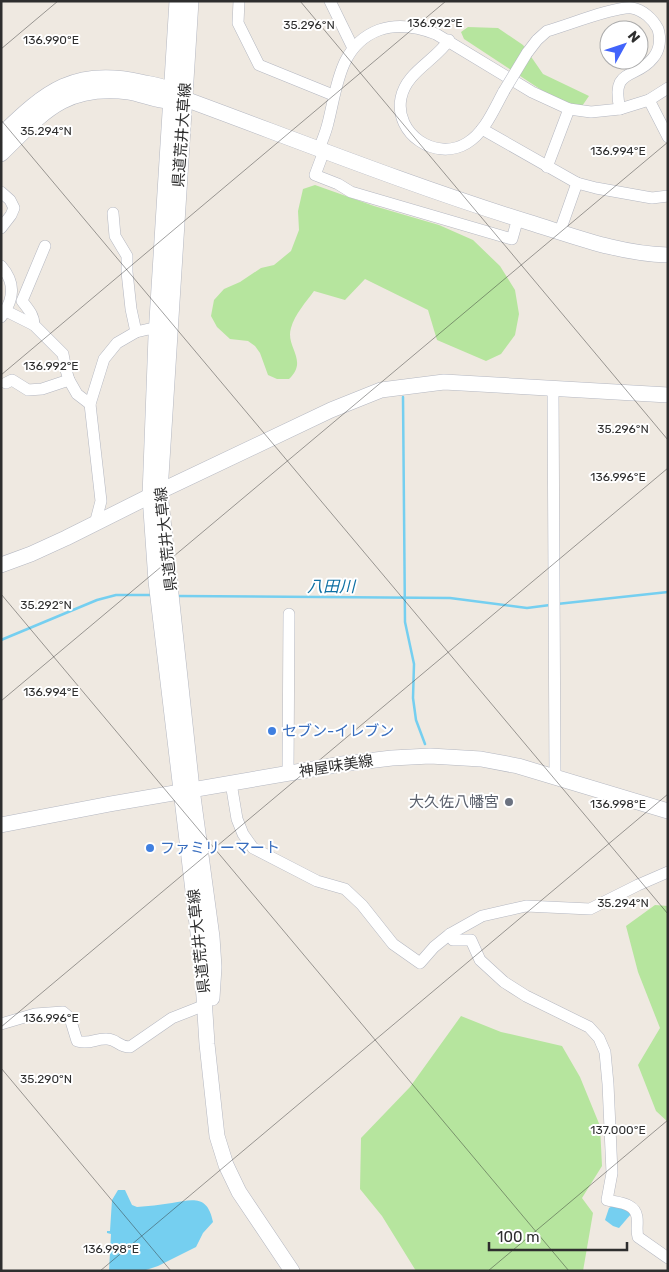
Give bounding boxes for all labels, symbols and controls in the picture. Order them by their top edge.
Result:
text: 136.992°E [407,16,463,30]
text: 35.296°N [283,18,335,32]
north arrow [599,20,649,70]
text: N [624,28,643,46]
text: 136.990°E [23,33,79,47]
street label: 県道荒井大草線 [169,82,195,188]
text: 35.294°N [20,124,72,138]
text: 136.994°E [590,144,646,158]
text: 136.992°E [23,359,79,373]
text: 35.296°N [597,422,649,436]
text: 136.996°E [590,470,646,484]
street label: 県道荒井大草線 [152,486,180,592]
water label: 八田川 [307,577,357,596]
text: 35.292°N [20,598,72,612]
text: 136.994°E [23,685,79,699]
place label: セブン-イレブン [282,722,394,740]
marker: セブン-イレブン [266,725,278,737]
street label: 神屋味美線 [298,751,374,781]
place label: 大久佐八幡宮 [409,793,499,811]
marker: 大久佐八幡宮 [503,796,515,808]
text: 136.998°E [590,797,646,811]
place label: ファミリーマート [160,839,280,857]
marker: ファミリーマート [144,842,156,854]
street label: 県道荒井大草線 [185,888,213,994]
text: 35.294°N [597,896,649,910]
text: 136.996°E [23,1011,79,1025]
text: 35.290°N [20,1072,72,1086]
text: 137.000°E [590,1123,646,1137]
scale bar [489,1220,626,1252]
text: 100 m [497,1228,539,1246]
text: 136.998°E [83,1242,139,1256]

